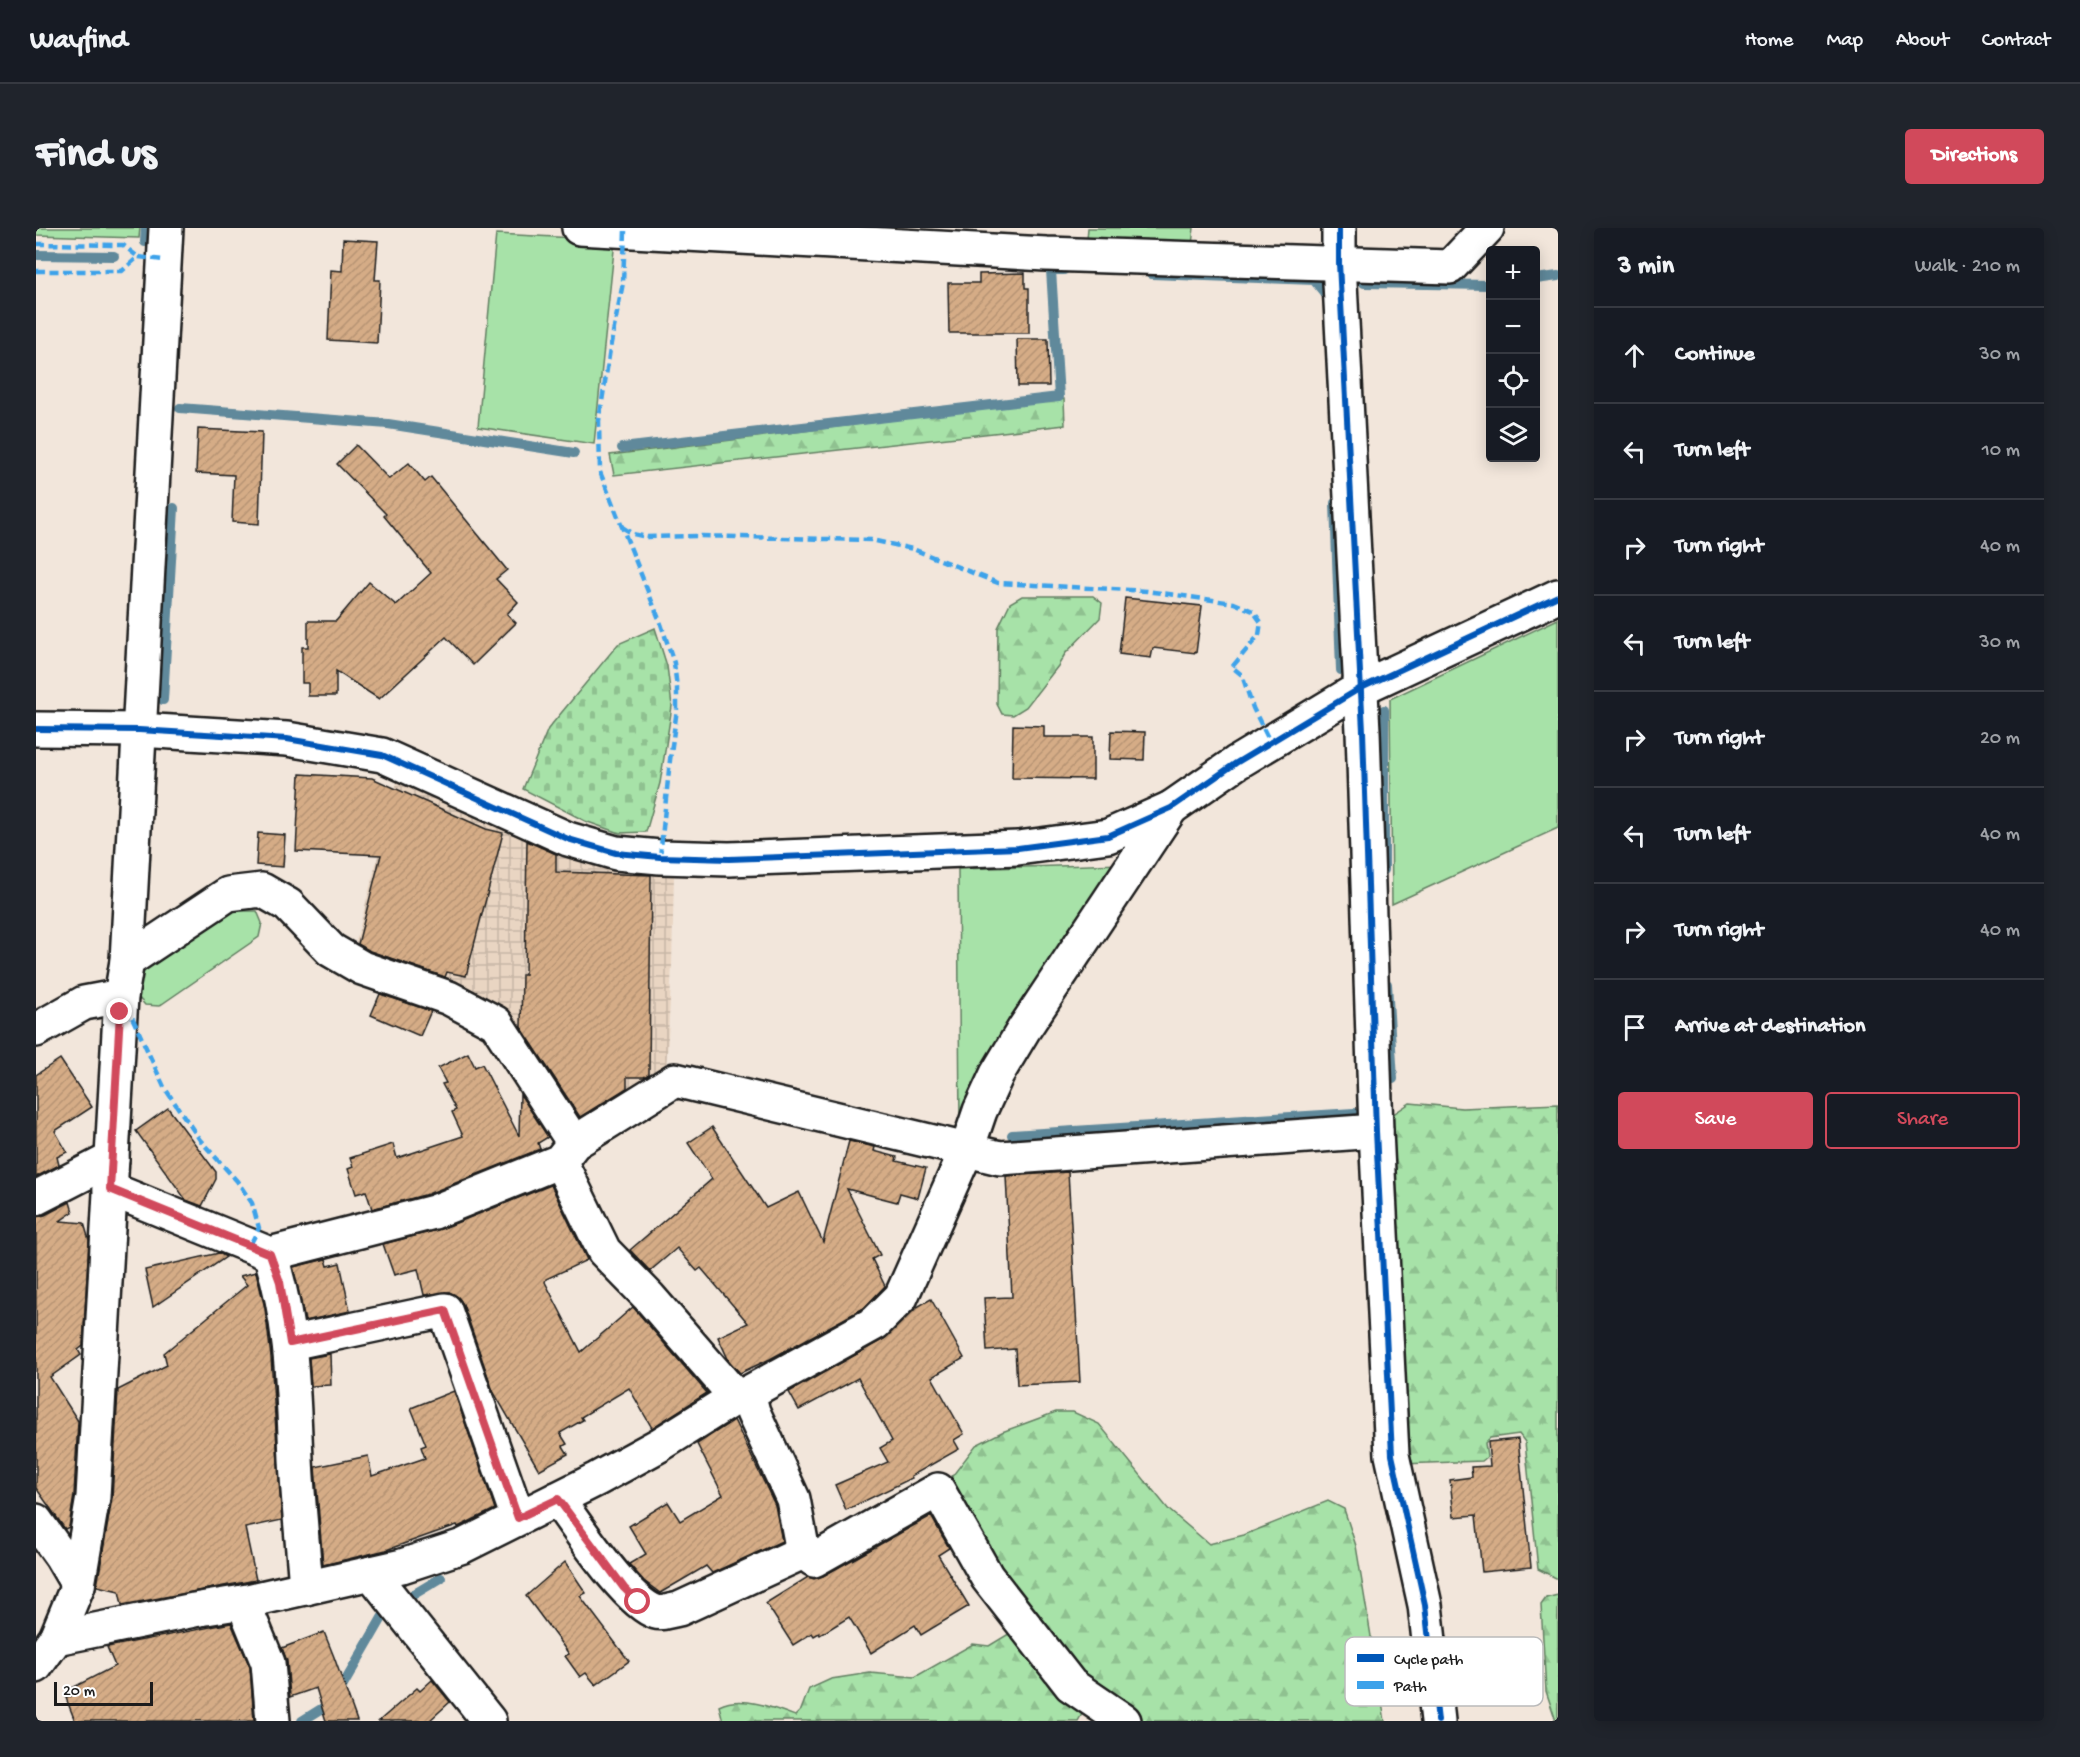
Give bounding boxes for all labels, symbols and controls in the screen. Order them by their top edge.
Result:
text: Wayfind [30,25,127,58]
text: Home [1745,29,1793,54]
text: Map [1826,29,1863,54]
text: About [1896,29,1949,54]
text: Contact [1982,29,2050,54]
button: Directions [1905,129,2044,184]
text: Find us [36,132,156,181]
map controls [1486,246,1540,462]
button: + [1486,246,1540,300]
text: 3 min [1618,252,1674,283]
text: Walk · 210 m [1915,256,2020,279]
button: − [1486,300,1540,354]
icon: ahead [1618,339,1651,372]
text: Continue [1675,342,1755,368]
text: 30 m [1979,344,2020,367]
button: locate [1486,354,1540,408]
button: layers [1486,408,1540,462]
icon: left [1618,435,1651,468]
text: Turn left [1675,438,1749,464]
text: 10 m [1982,440,2020,463]
icon: right [1618,531,1651,564]
text: Turn right [1675,534,1763,560]
text: 40 m [1980,536,2020,559]
icon: left [1618,627,1651,660]
text: Turn left [1675,630,1749,656]
text: 30 m [1979,632,2020,655]
icon: right [1618,723,1651,756]
text: Turn right [1675,726,1763,752]
text: 20 m [1980,728,2020,751]
icon: left [1618,819,1651,852]
text: Turn left [1675,822,1749,848]
text: 40 m [1980,824,2020,847]
icon: right [1618,915,1651,948]
text: Turn right [1675,918,1763,944]
text: 40 m [1980,920,2020,943]
route end [106,998,132,1024]
icon: arrive [1618,1011,1651,1044]
text: Arrive at destination [1675,1014,1865,1040]
button: Save [1618,1092,1813,1149]
button: Share [1825,1092,2020,1149]
route start [624,1588,650,1614]
legend [1345,1637,1543,1706]
text: Cycle path [1394,1652,1464,1671]
scale bar [54,1679,153,1706]
text: Path [1393,1679,1427,1698]
text: 20 m [63,1683,95,1702]

